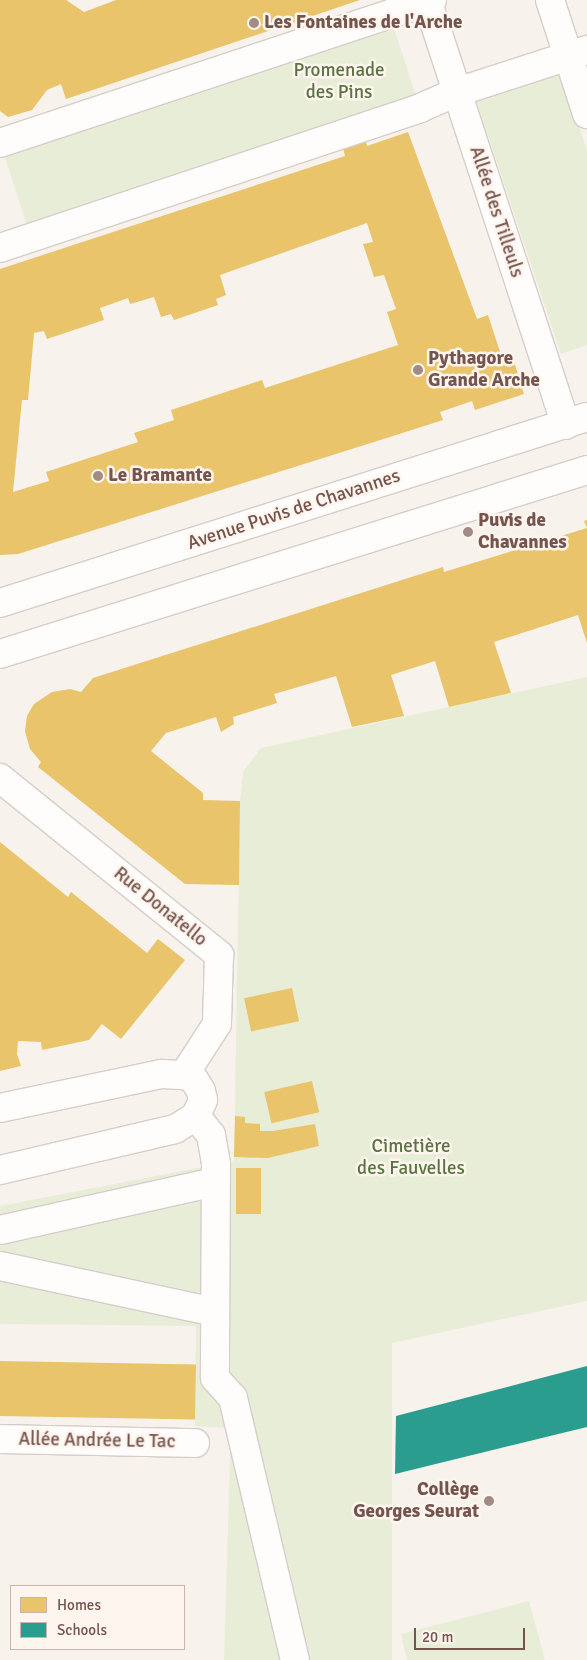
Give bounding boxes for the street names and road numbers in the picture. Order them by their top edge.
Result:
street label: Allée des Tilleuls [464,144,528,280]
street label: Avenue Puvis de Chavannes [185,465,403,555]
street label: Rue Donatello [109,862,211,952]
street label: Allée Andrée Le Tac [18,1428,176,1454]

